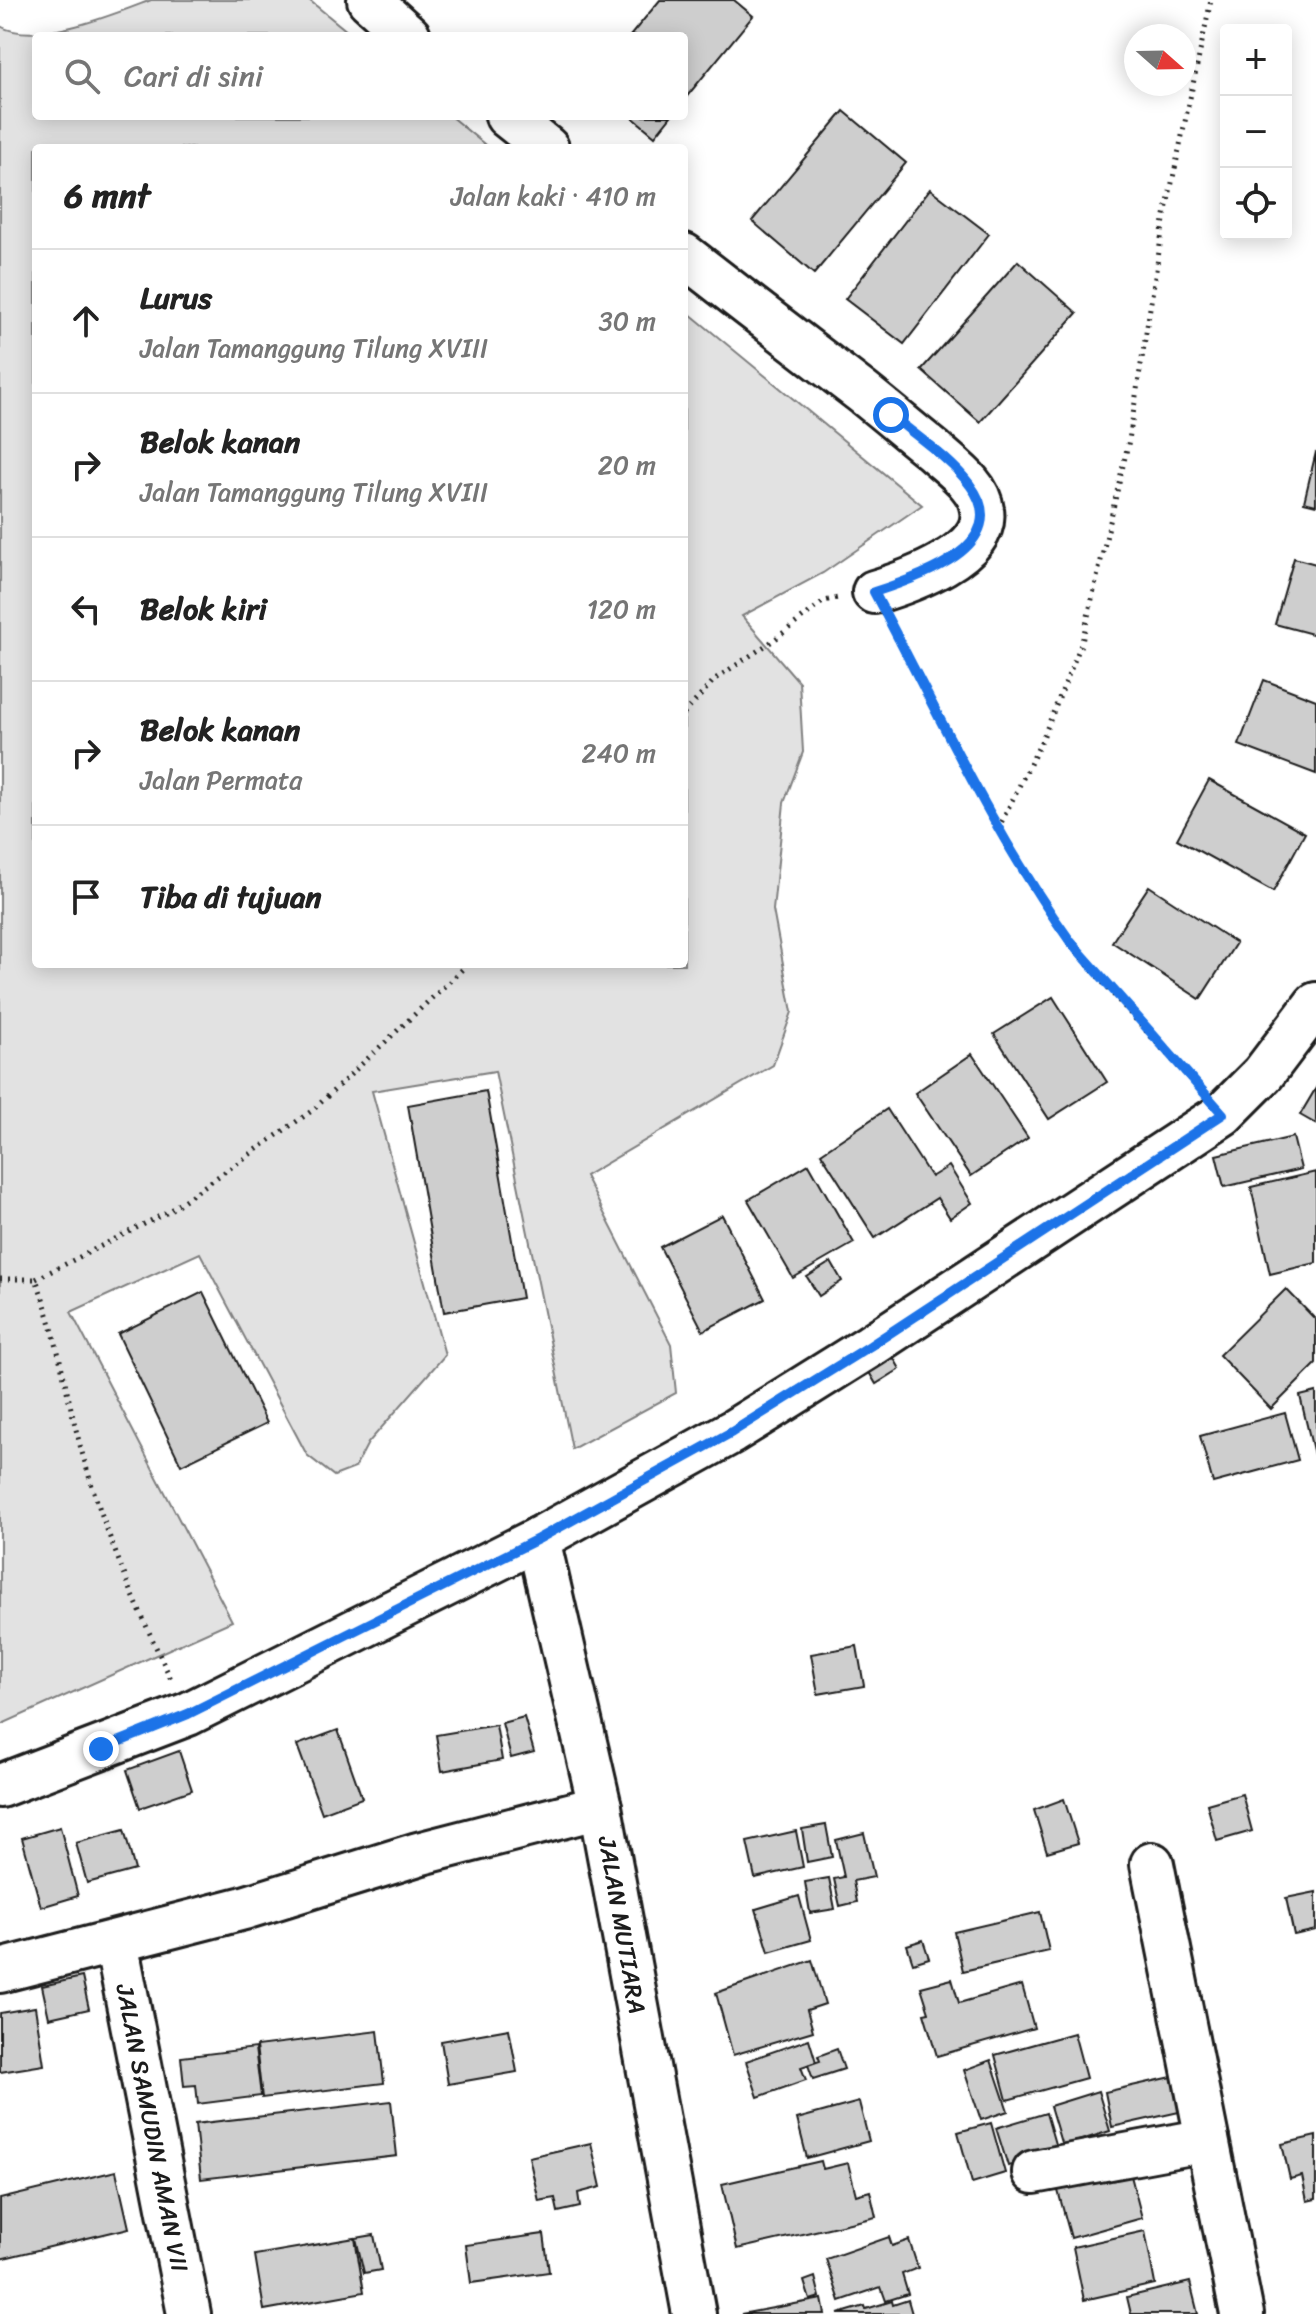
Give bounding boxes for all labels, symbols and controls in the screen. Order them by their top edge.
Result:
north arrow [1124,24,1196,96]
map controls [1220,24,1292,240]
button: + [1220,24,1292,96]
search box [32,32,688,120]
text: Cari di sini [124,49,263,103]
icon: search [60,54,104,98]
button: − [1220,96,1292,168]
text: 6 mnt [64,166,150,226]
button: locate [1220,168,1292,240]
text: Jalan kaki · 410 m [451,173,656,219]
text: Lurus [140,271,212,325]
text: 30 m [599,298,656,344]
icon: ahead [64,299,108,343]
text: Jalan Tamanggung Tilung XVIII [140,325,488,371]
route start [873,397,909,433]
text: Belok kanan [140,415,300,469]
text: 20 m [598,442,656,488]
icon: right [64,443,108,487]
text: Jalan Tamanggung Tilung XVIII [140,469,488,515]
text: Belok kiri [140,582,267,636]
text: 120 m [587,586,656,632]
icon: left [64,587,108,631]
text: Belok kanan [140,703,300,757]
text: 240 m [582,730,656,776]
icon: right [64,731,108,775]
text: Jalan Permata [140,757,302,803]
text: Tiba di tujuan [140,870,321,924]
icon: arrive [64,875,108,919]
route end [83,1731,119,1767]
street label: JALAN MUTIARA [586,1832,658,2017]
street label: JALAN SAMUDIN AMAN VII [103,1979,201,2276]

